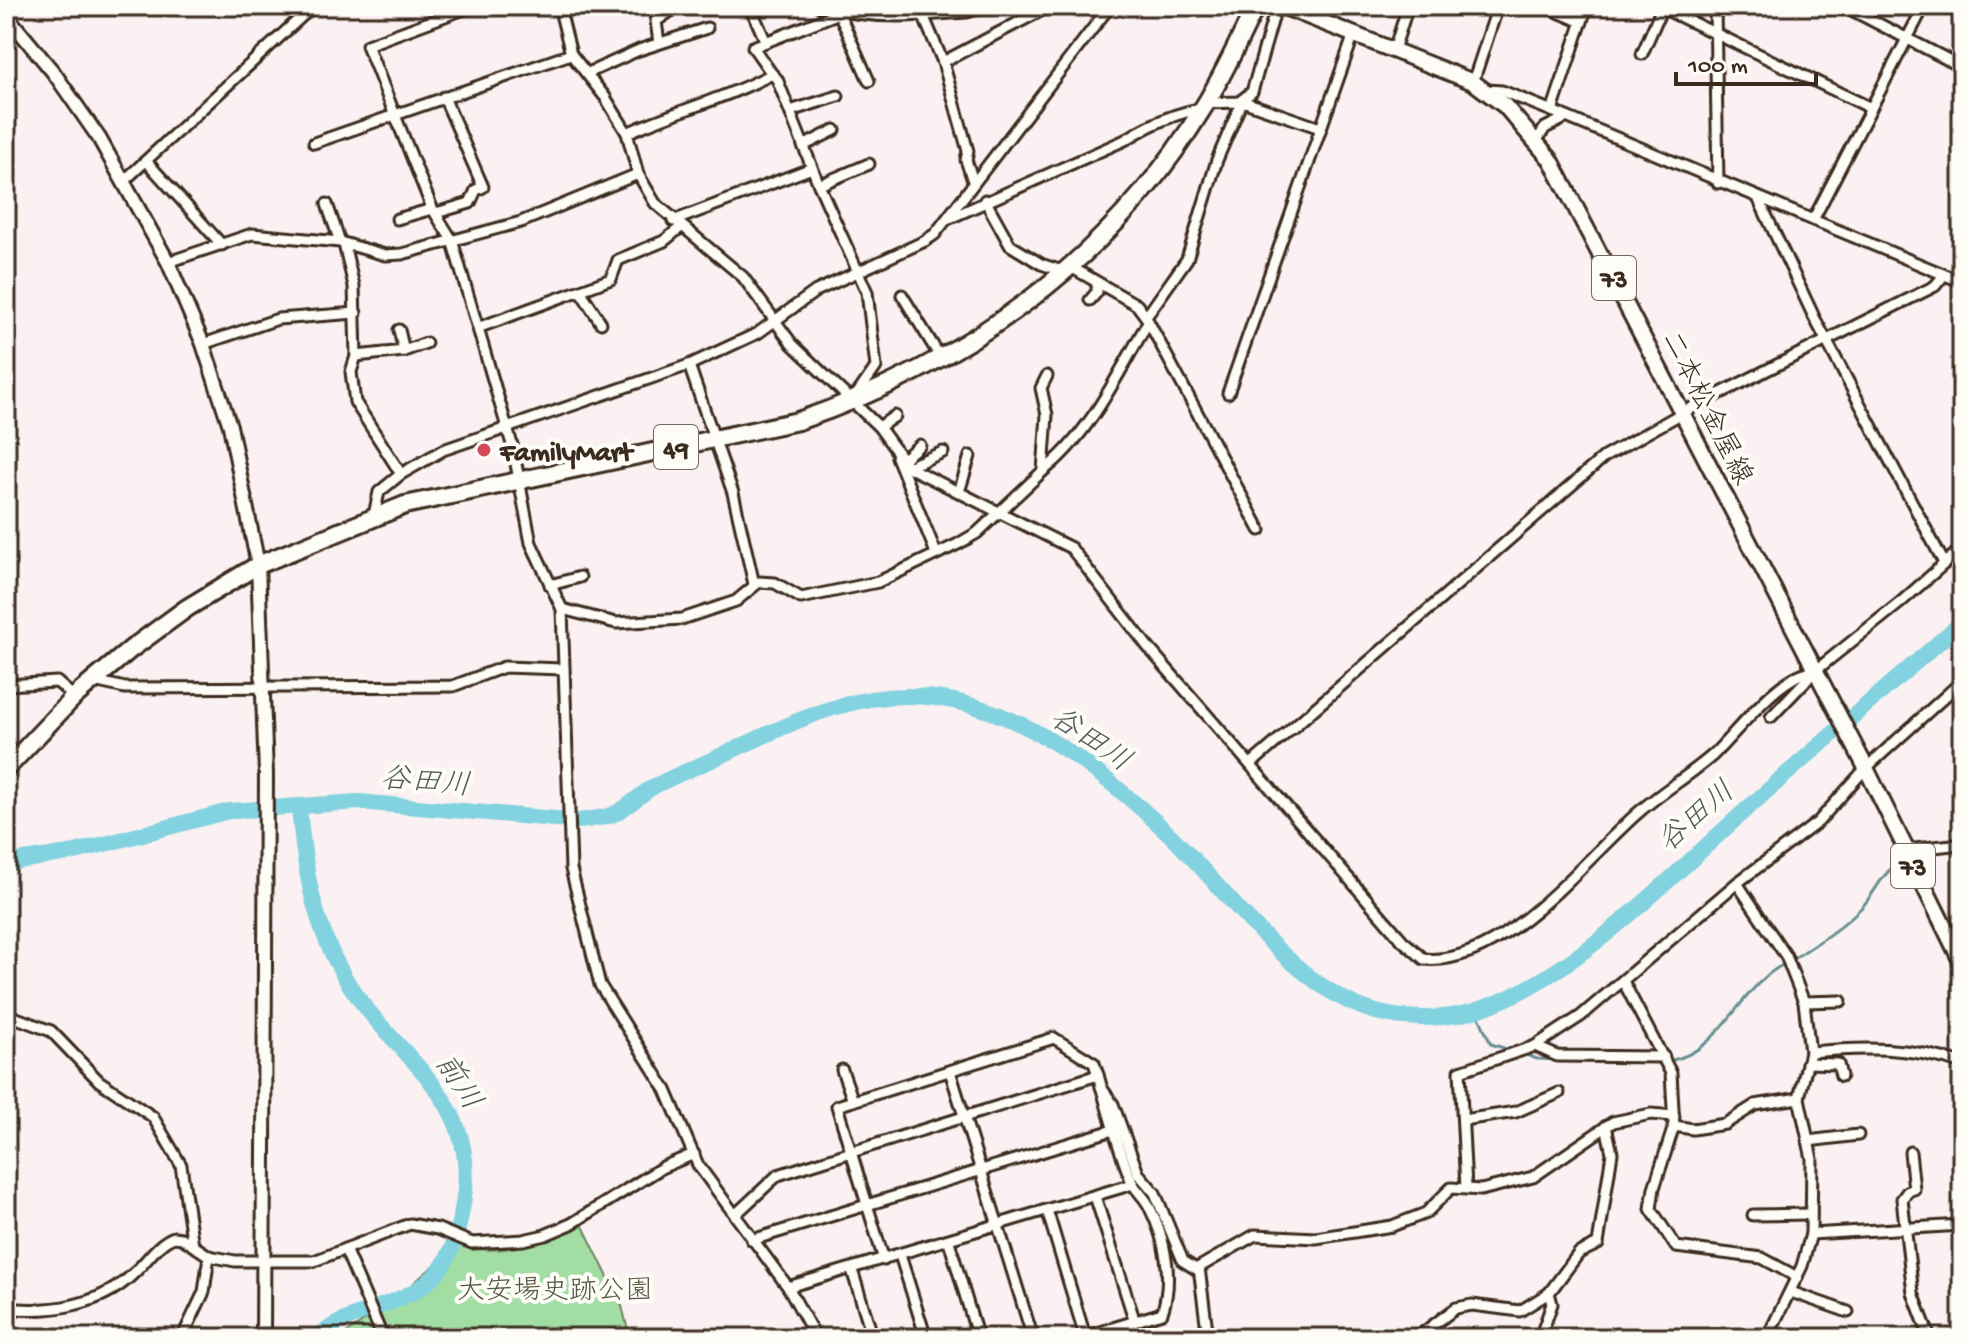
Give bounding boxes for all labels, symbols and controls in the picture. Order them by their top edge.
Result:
scale bar [1676,36,1816,86]
text: 100 m [1687,53,1748,82]
road number: 73 [1592,256,1636,300]
street label: 二本松金屋線 [1652,326,1759,491]
road number: 49 [654,425,698,469]
place label: FamilyMart [499,438,635,471]
marker: FamilyMart [475,441,493,459]
water label: 谷田川 [1042,701,1137,781]
water label: 谷田川 [379,762,472,806]
water label: 谷田川 [1652,775,1743,861]
road number: 73 [1891,844,1935,888]
water label: 前川 [425,1048,489,1118]
park label: 大安場史跡公園 [457,1275,653,1309]

